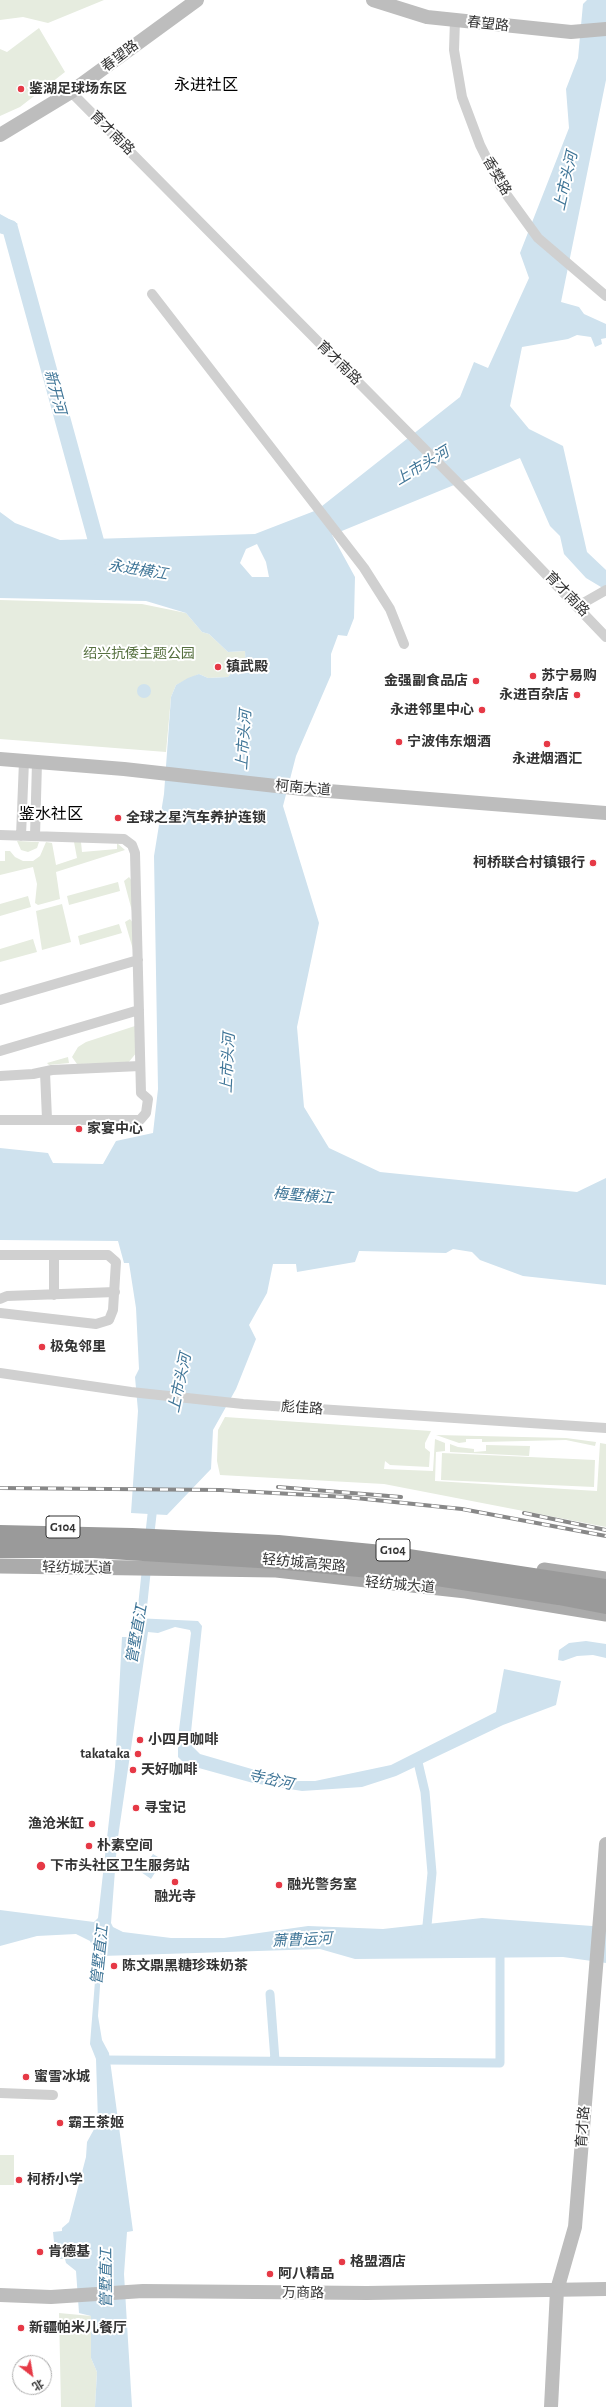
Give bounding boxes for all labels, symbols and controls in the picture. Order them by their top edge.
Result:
street label: 春望路 [466,13,510,35]
street label: 春望路 [98,37,142,75]
district label: 永进社区 [174,75,238,95]
place label: 鉴湖足球场东区 [29,81,127,97]
marker: 鉴湖足球场东区 [16,84,26,94]
street label: 育才南路 [86,107,138,159]
water label: 上市头河 [550,150,582,212]
street label: 香樊路 [479,154,515,198]
street label: 育才南路 [313,337,365,389]
water label: 新开河 [40,368,70,416]
water label: 上市头河 [392,443,452,489]
water label: 永进横江 [107,556,169,584]
street label: 育才南路 [542,568,592,620]
park label: 绍兴抗倭主题公园 [83,646,195,662]
place label: 镇武殿 [226,659,268,675]
marker: 镇武殿 [213,662,223,672]
place label: 苏宁易购 [541,668,597,684]
marker: 苏宁易购 [528,671,538,681]
place label: 金强副食品店 [384,673,468,689]
marker: 金强副食品店 [471,676,481,686]
place label: 永进百杂店 [499,687,569,703]
marker: 永进百杂店 [572,690,582,700]
place label: 永进邻里中心 [390,702,474,718]
marker: 永进邻里中心 [477,705,487,715]
water label: 上市头河 [233,709,255,771]
place label: 宁波伟东烟酒 [407,734,491,750]
marker: 宁波伟东烟酒 [394,737,404,747]
marker: 永进烟酒汇 [542,739,552,749]
place label: 永进烟酒汇 [512,751,582,767]
street label: 柯南大道 [274,777,332,799]
district label: 鉴水社区 [19,804,83,824]
place label: 全球之星汽车养护连锁 [126,810,266,826]
marker: 全球之星汽车养护连锁 [113,813,123,823]
place label: 柯桥联合村镇银行 [473,855,585,871]
marker: 柯桥联合村镇银行 [588,858,598,868]
water label: 上市头河 [217,1033,239,1093]
place label: 家宴中心 [87,1121,143,1137]
marker: 家宴中心 [74,1124,84,1134]
water label: 梅墅横江 [272,1184,334,1208]
place label: 极兔邻里 [50,1339,106,1355]
marker: 极兔邻里 [37,1342,47,1352]
water label: 上市头河 [165,1352,195,1414]
street label: 彪佳路 [280,1398,324,1418]
road number: G104 [46,1516,80,1538]
road number: G104 [376,1539,410,1561]
street label: 轻纺城高架路 [261,1551,347,1575]
street label: 轻纺城大道 [42,1559,112,1577]
street label: 轻纺城大道 [364,1574,436,1596]
water label: 管墅直江 [123,1603,151,1665]
place label: 小四月咖啡 [148,1732,218,1748]
marker: 小四月咖啡 [135,1735,145,1745]
place label: takataka [80,1746,130,1762]
marker: takataka [133,1749,143,1759]
place label: 天好咖啡 [141,1762,197,1778]
marker: 天好咖啡 [128,1765,138,1775]
water label: 寺岔河 [247,1766,295,1794]
place label: 寻宝记 [144,1800,186,1816]
marker: 寻宝记 [131,1803,141,1813]
place label: 渔沧米缸 [28,1816,84,1832]
marker: 渔沧米缸 [87,1819,97,1829]
place label: 朴素空间 [97,1838,153,1854]
marker: 朴素空间 [84,1841,94,1851]
place label: 下市头社区卫生服务站 [50,1858,190,1874]
marker: 下市头社区卫生服务站 [35,1860,47,1872]
marker: 融光寺 [170,1877,180,1887]
place label: 融光警务室 [287,1877,357,1893]
marker: 融光警务室 [274,1880,284,1890]
place label: 融光寺 [154,1889,196,1905]
water label: 管墅直江 [88,1924,112,1986]
water label: 萧曹运河 [272,1929,332,1951]
place label: 陈文鼎黑糖珍珠奶茶 [122,1958,248,1974]
marker: 陈文鼎黑糖珍珠奶茶 [109,1961,119,1971]
place label: 蜜雪冰城 [34,2069,90,2085]
marker: 蜜雪冰城 [21,2072,31,2082]
street label: 育才路 [573,2105,593,2149]
place label: 霸王茶姬 [68,2115,124,2131]
marker: 霸王茶姬 [55,2118,65,2128]
place label: 柯桥小学 [27,2172,83,2188]
marker: 柯桥小学 [14,2175,24,2185]
place label: 肯德基 [48,2244,90,2260]
marker: 肯德基 [35,2247,45,2257]
water label: 管墅直江 [97,2248,115,2308]
place label: 格盟酒店 [350,2254,406,2270]
marker: 格盟酒店 [337,2257,347,2267]
place label: 阿八精品 [278,2266,334,2282]
marker: 阿八精品 [265,2269,275,2279]
street label: 万商路 [282,2284,324,2302]
place label: 新疆帕米儿餐厅 [29,2320,127,2336]
marker: 新疆帕米儿餐厅 [16,2323,26,2333]
north arrow [12,2355,52,2395]
text: 北 [30,2377,45,2392]

